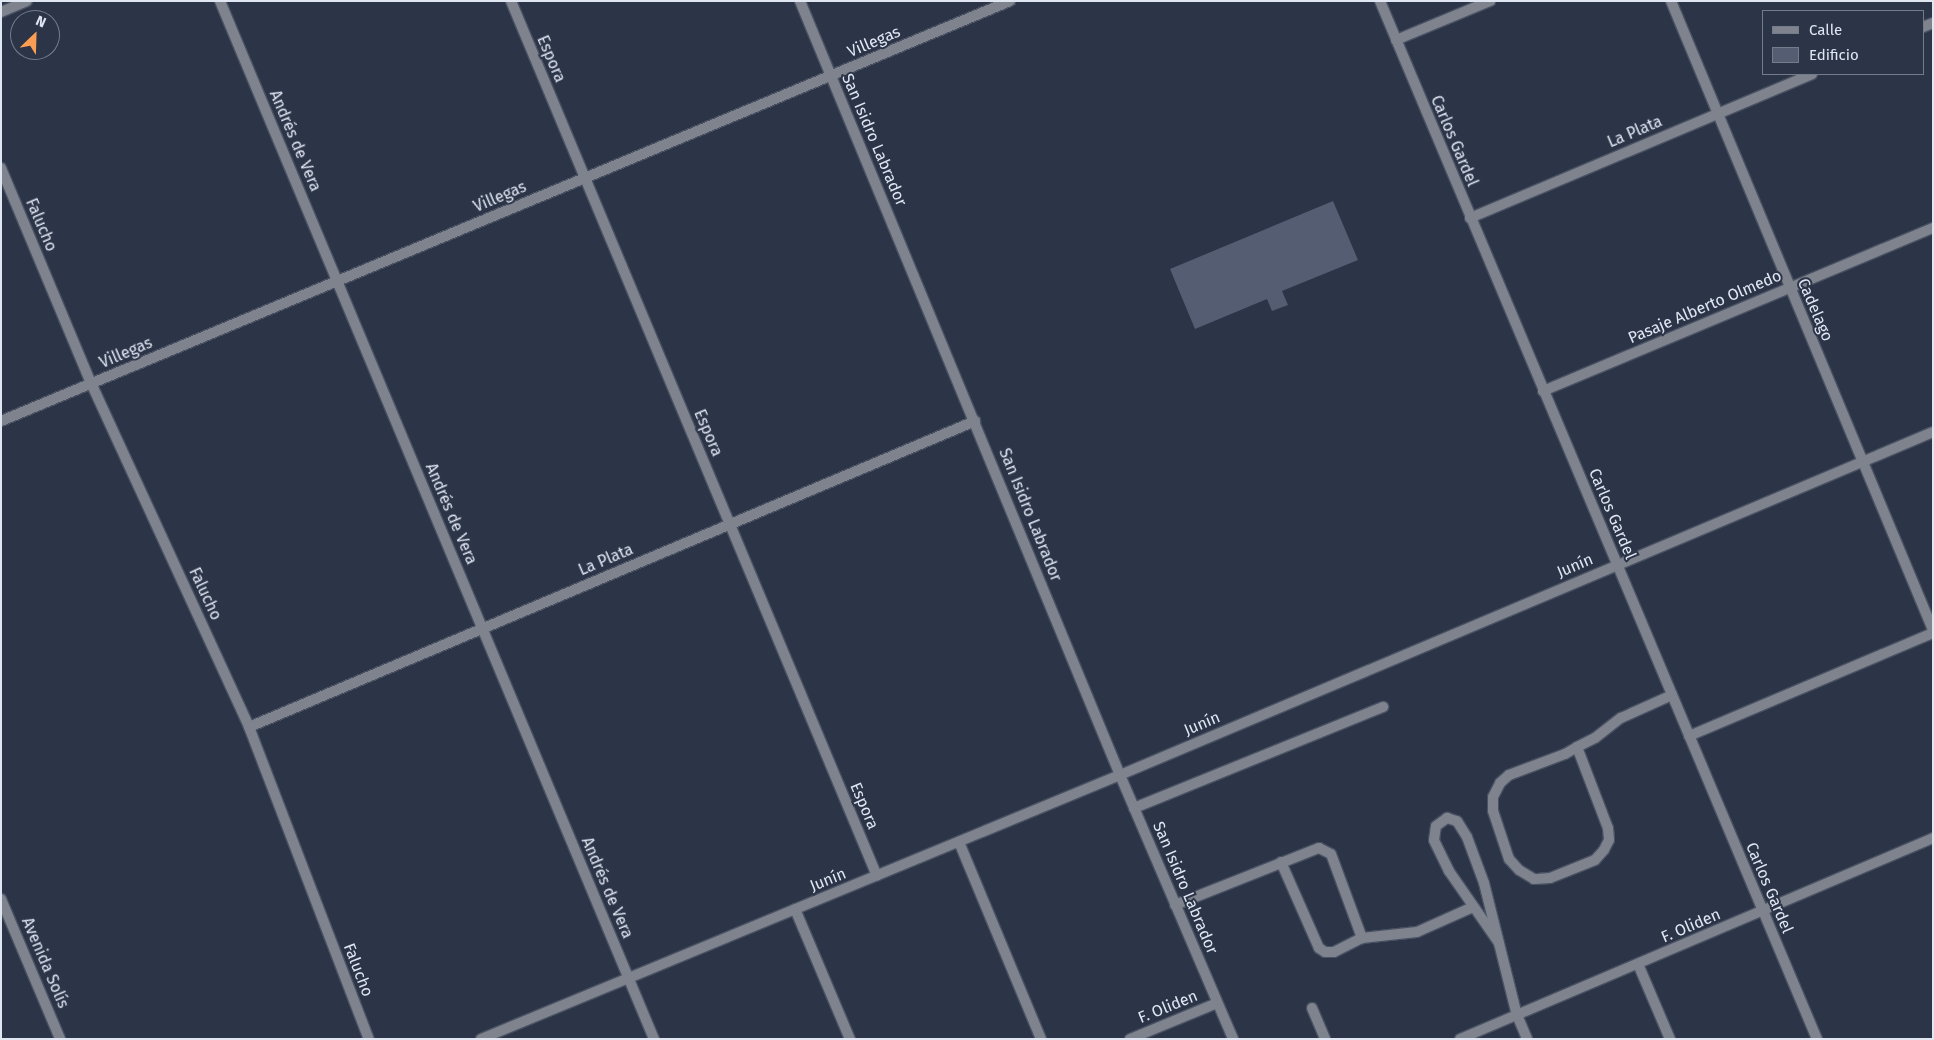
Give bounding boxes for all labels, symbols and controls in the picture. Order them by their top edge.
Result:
north arrow [10,10,60,60]
legend [1762,10,1924,75]
text: N [33,12,49,31]
text: Calle [1809,21,1842,39]
street label: Villegas [845,22,903,62]
street label: Espora [533,33,569,85]
text: Edificio [1809,46,1859,64]
street label: San Isidro Labrador [837,71,911,209]
street label: Andrés de Vera [265,87,325,195]
street label: Carlos Gardel [1426,93,1482,189]
street label: La Plata [1605,112,1665,152]
street label: Villegas [471,177,529,217]
street label: Falucho [21,196,61,254]
street label: Pasaje Alberto Olmedo [1625,266,1785,348]
street label: Cadelago [1793,276,1837,344]
street label: Villegas [97,333,155,373]
street label: Espora [690,407,726,459]
street label: San Isidro Labrador [994,446,1066,584]
street label: Andrés de Vera [421,460,481,568]
street label: Carlos Gardel [1584,466,1640,562]
street label: La Plata [576,540,636,580]
street label: Junín [1554,550,1596,582]
street label: Falucho [185,565,225,623]
street label: Junín [1181,708,1223,740]
street label: Espora [846,780,882,832]
street label: San Isidro Labrador [1148,819,1222,957]
street label: Andrés de Vera [577,834,637,942]
street label: Carlos Gardel [1741,840,1797,936]
street label: Junín [807,864,849,896]
street label: F. Oliden [1658,905,1724,947]
street label: Avenida Solís [17,915,73,1011]
street label: Falucho [339,941,377,999]
street label: F. Oliden [1135,986,1201,1028]

